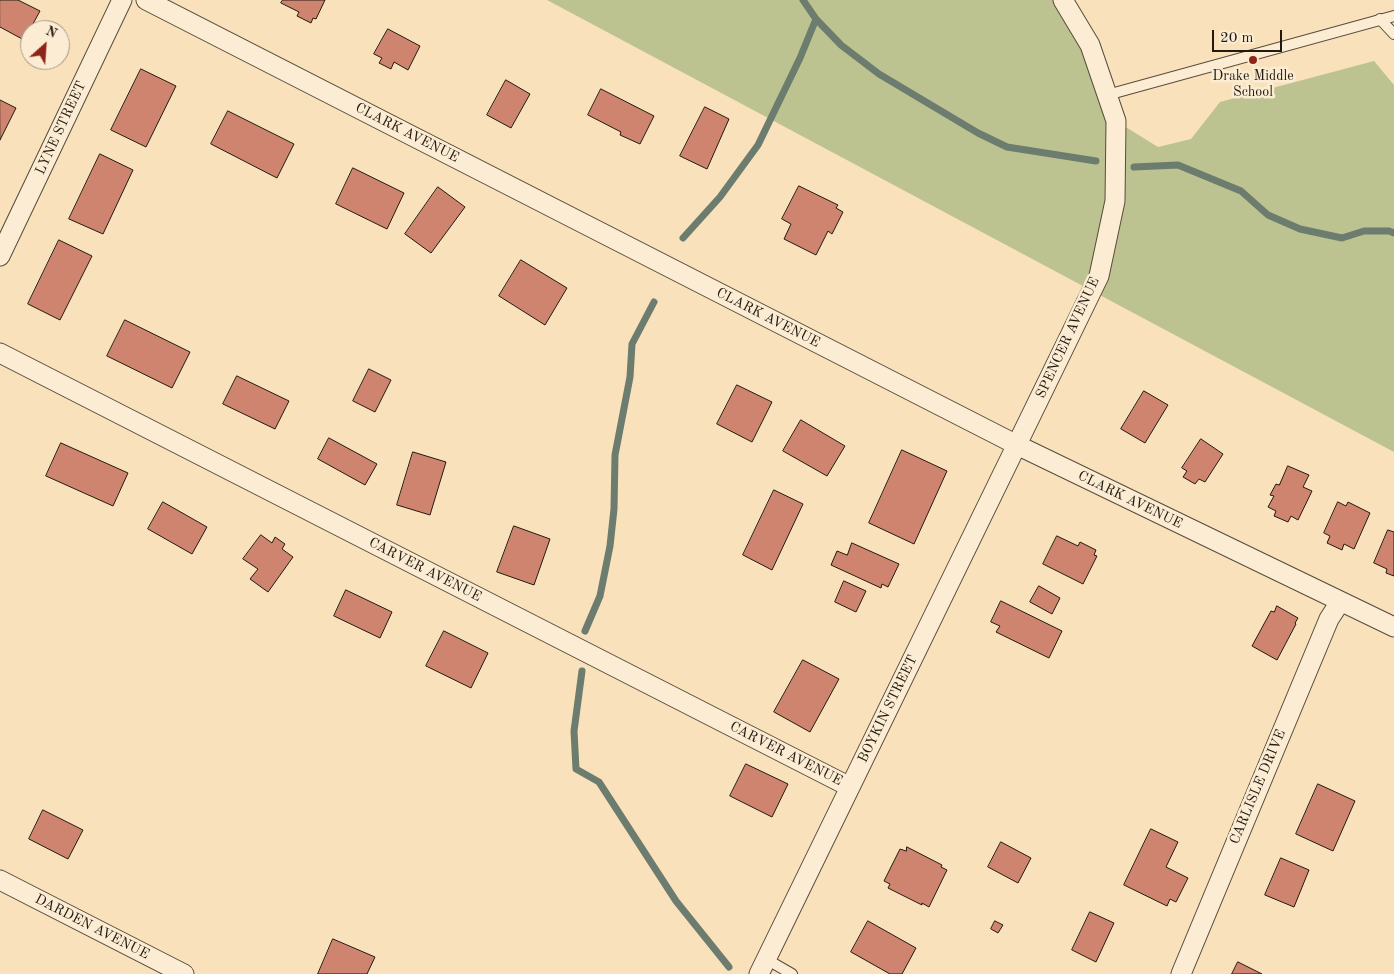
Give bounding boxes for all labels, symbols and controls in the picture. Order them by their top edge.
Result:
north arrow [20,20,70,70]
scale bar [1214,20,1284,52]
text: N [43,24,59,41]
text: 20 m [1220,31,1254,46]
marker: Drake Middle School [1247,54,1259,66]
place label: Drake Middle School [1212,68,1294,100]
street label: LYNE STREET [32,79,90,177]
street label: CLARK AVENUE [352,100,462,166]
street label: SPENCER AVENUE [1033,275,1103,401]
street label: CLARK AVENUE [713,285,823,351]
street label: CLARK AVENUE [1075,467,1185,533]
street label: CARVER AVENUE [366,534,484,606]
street label: BOYKIN STREET [855,652,921,766]
street label: CARVER AVENUE [727,718,845,790]
street label: CARLISLE DRIVE [1226,727,1290,847]
street label: DARDEN AVENUE [32,891,152,963]

